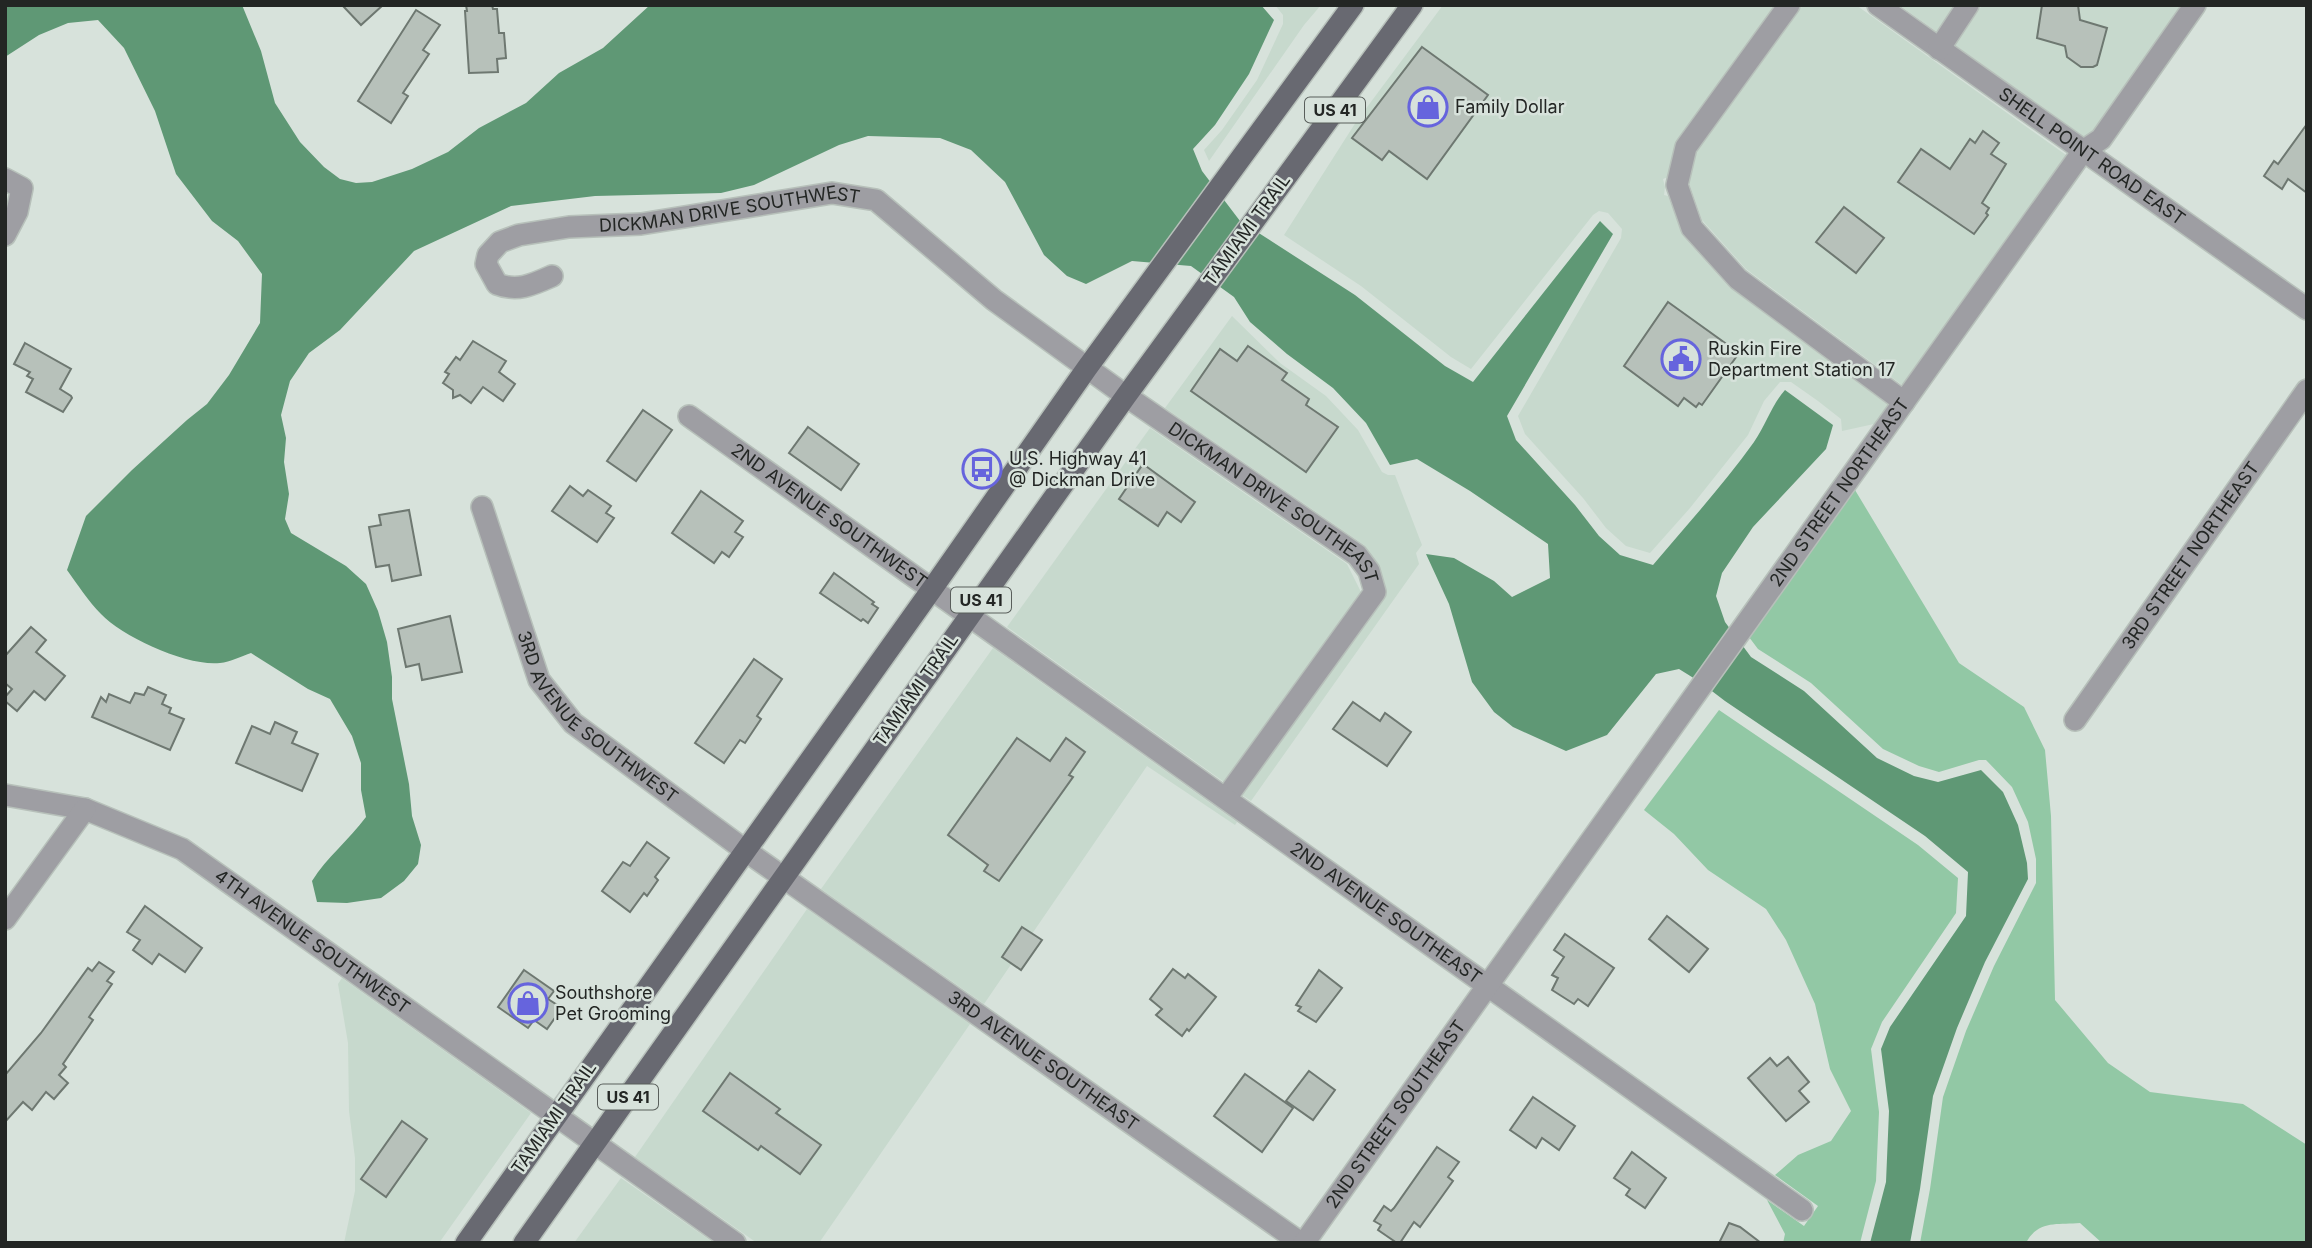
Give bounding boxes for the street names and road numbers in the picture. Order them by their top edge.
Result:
street label: SHELL POINT ROAD EAST [1995,83,2189,229]
road number: US 41 [1305,97,1365,122]
street label: TAMIAMI TRAIL [1199,170,1294,290]
street label: DICKMAN DRIVE SOUTHWEST [599,181,862,236]
street label: 2ND STREET NORTHEAST [1765,394,1913,590]
street label: DICKMAN DRIVE SOUTHEAST [1165,417,1383,585]
street label: 2ND AVENUE SOUTHWEST [727,439,931,592]
street label: 3RD STREET NORTHEAST [2117,458,2263,653]
road number: US 41 [951,587,1011,612]
street label: 3RD AVENUE SOUTHWEST [514,628,682,807]
street label: TAMIAMI TRAIL [869,629,962,750]
street label: 2ND AVENUE SOUTHEAST [1286,837,1486,988]
street label: 4TH AVENUE SOUTHWEST [211,865,414,1018]
street label: 3RD AVENUE SOUTHEAST [944,986,1143,1135]
street label: 2ND STREET SOUTHEAST [1321,1016,1470,1212]
street label: TAMIAMI TRAIL [507,1057,600,1178]
road number: US 41 [598,1084,658,1110]

